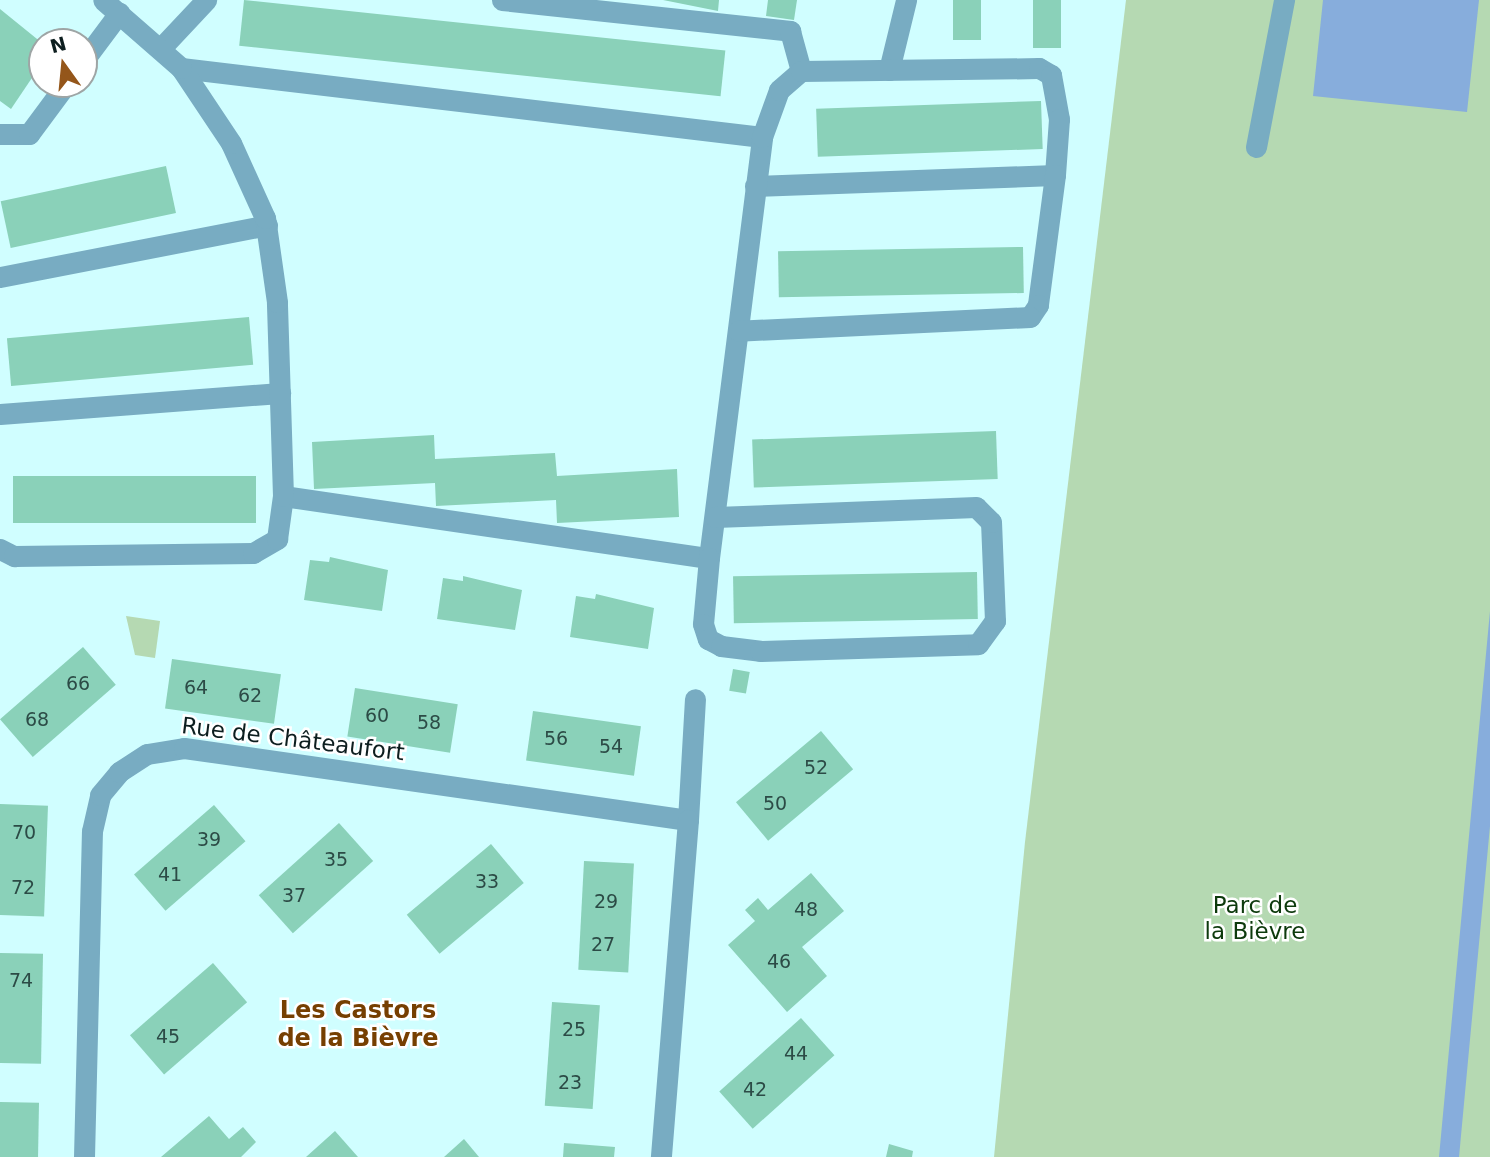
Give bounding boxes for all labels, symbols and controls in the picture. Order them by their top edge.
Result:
north arrow [28,28,98,98]
text: N [48,32,69,57]
house number: 66 [66,673,90,695]
house number: 64 [184,677,208,699]
house number: 62 [238,685,262,707]
house number: 60 [365,705,389,727]
house number: 68 [25,709,49,731]
street label: Rue de Châteaufort [180,712,406,766]
house number: 58 [417,712,441,734]
house number: 56 [544,728,568,750]
house number: 54 [599,736,623,758]
house number: 52 [804,757,828,779]
house number: 50 [763,793,787,815]
house number: 70 [12,822,36,844]
house number: 39 [197,829,221,851]
house number: 35 [324,849,348,871]
house number: 41 [158,864,182,886]
house number: 33 [475,871,499,893]
house number: 72 [11,877,35,899]
house number: 37 [282,885,306,907]
house number: 29 [594,891,618,913]
park label: Parc de la Bièvre [1205,891,1305,945]
house number: 48 [794,899,818,921]
house number: 27 [591,934,615,956]
house number: 46 [767,951,791,973]
house number: 74 [9,970,33,992]
district label: Les Castors de la Bièvre [277,997,439,1053]
house number: 25 [562,1019,586,1041]
house number: 45 [156,1026,180,1048]
house number: 44 [784,1043,808,1065]
house number: 23 [558,1072,582,1094]
house number: 42 [743,1079,767,1101]

